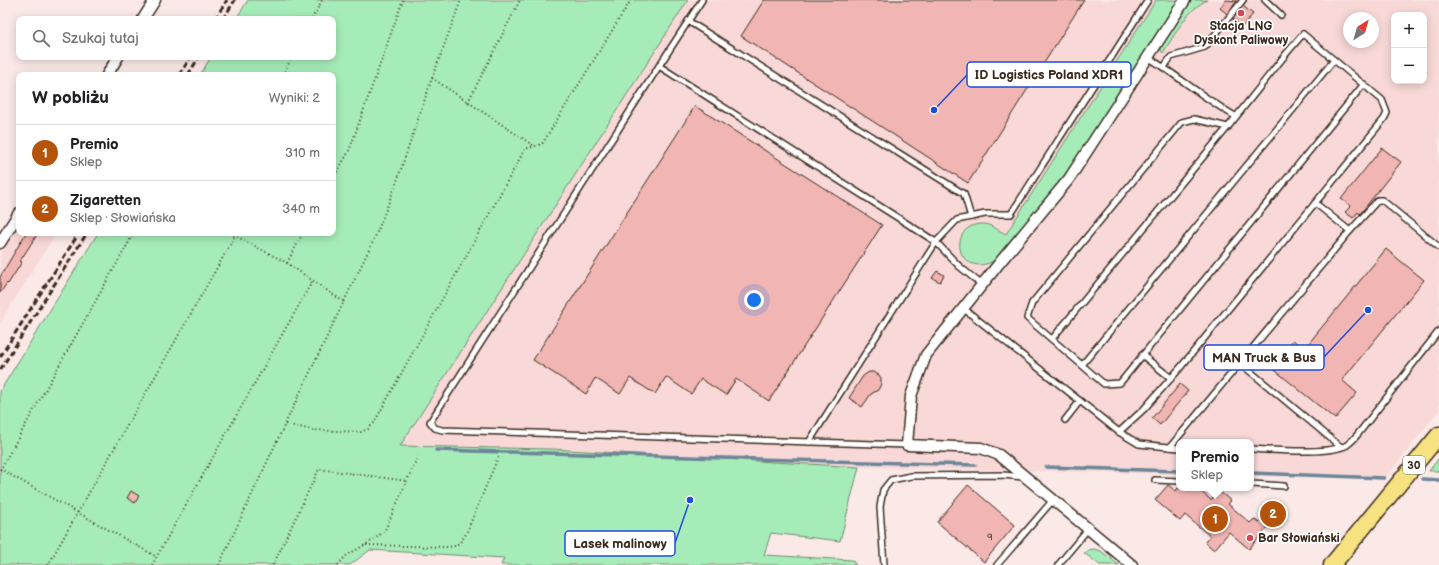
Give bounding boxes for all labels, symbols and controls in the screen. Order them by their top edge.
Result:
marker: Stacja LNG Dyskont Paliwowy [1236,8,1246,18]
north arrow [1343,12,1379,48]
map controls [1391,12,1427,84]
button: + [1391,12,1427,48]
search box [16,16,336,60]
place label: Stacja LNG Dyskont Paliwowy [1194,19,1289,48]
icon: search [30,27,52,49]
text: Szukaj tutaj [62,29,139,48]
button: − [1391,48,1427,84]
callout: ID Logistics Poland XDR1 [967,62,1131,87]
text: ID Logistics Poland XDR1 [975,67,1123,83]
text: W pobliżu [32,88,109,108]
text: Wyniki: 2 [269,90,320,106]
text: Premio [70,135,119,154]
text: 1 [42,145,48,161]
text: 310 m [285,145,320,161]
text: Sklep [70,154,102,170]
text: Zigaretten [70,191,141,210]
text: 2 [41,201,49,217]
text: 340 m [282,201,320,217]
text: Sklep · Słowiańska [70,210,176,226]
your location [744,290,764,310]
callout: MAN Truck & Bus [1204,345,1324,370]
text: MAN Truck & Bus [1212,350,1316,366]
popup [1176,439,1254,491]
text: Premio [1191,448,1239,467]
road number: 30 [1403,456,1425,474]
text: Sklep [1191,467,1223,483]
pin: 2 [1260,499,1286,529]
pin: 1 [1202,504,1228,534]
callout: Lasek malinowy [565,531,675,556]
house number: 9 [987,531,993,543]
place label: Bar Słowiański [1258,531,1340,546]
marker: Bar Słowiański [1245,533,1255,543]
text: Lasek malinowy [573,536,667,552]

